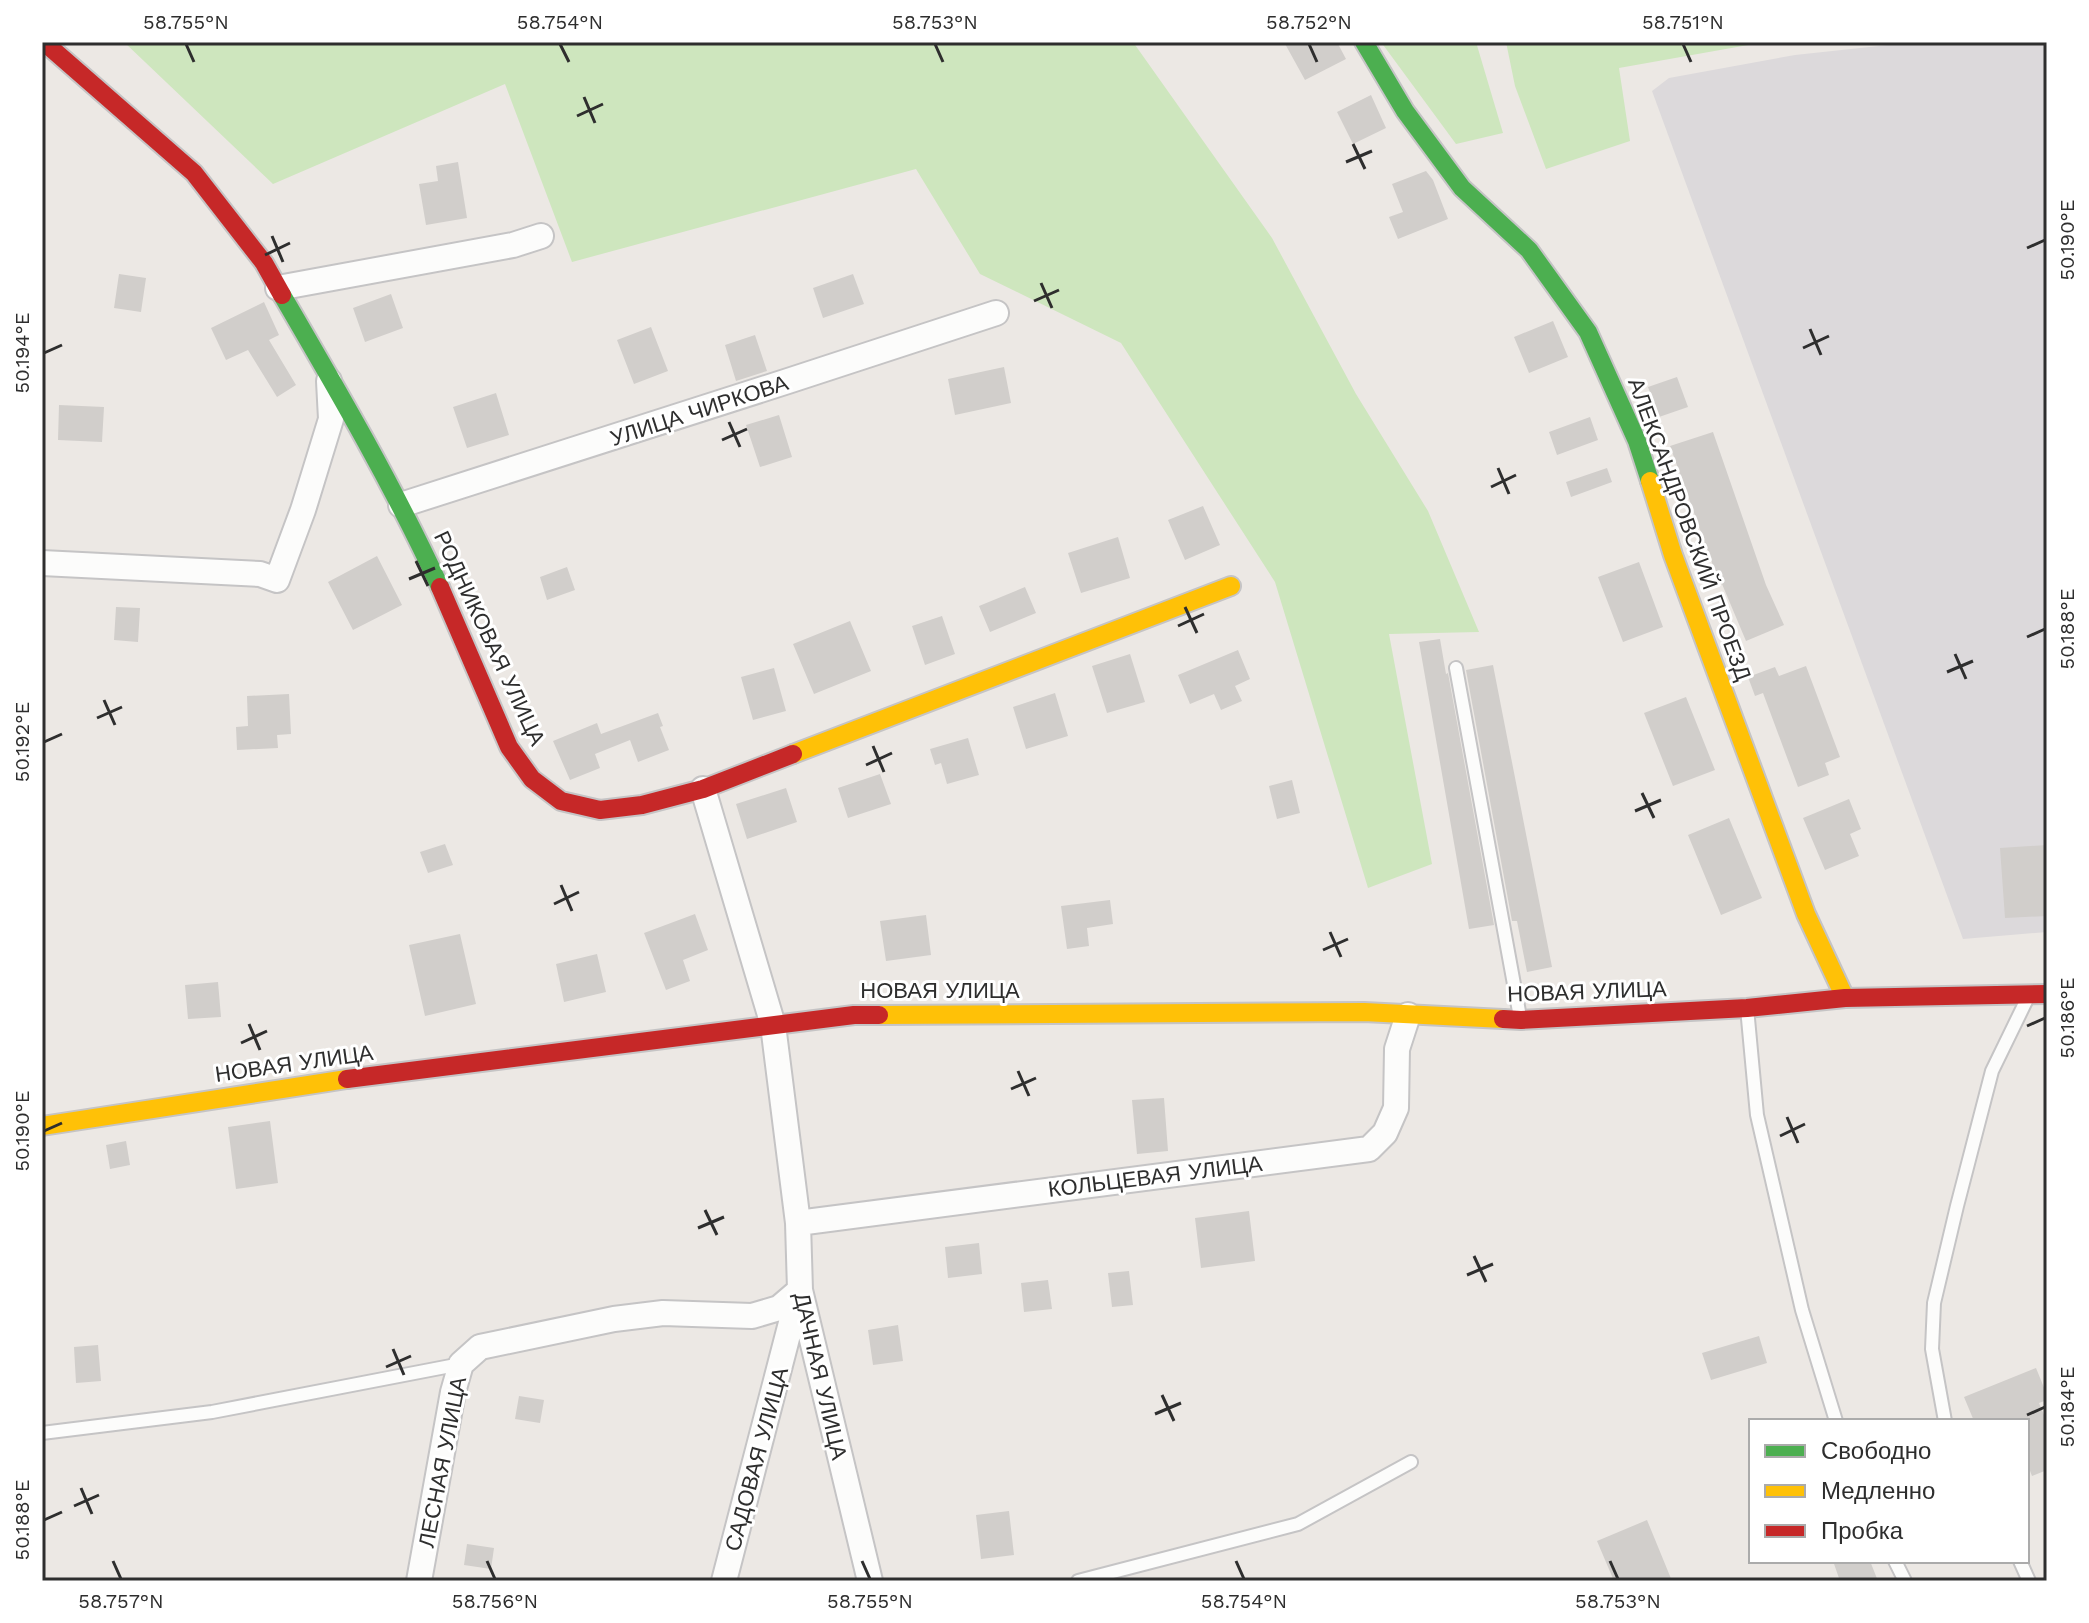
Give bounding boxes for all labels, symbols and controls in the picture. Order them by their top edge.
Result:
text: 58.755°N [143,10,229,34]
text: 58.754°N [517,10,603,34]
text: 58.753°N [892,10,978,34]
text: 58.752°N [1266,10,1352,34]
text: 58.751°N [1642,10,1724,34]
text: 50.190°E [2055,199,2079,281]
text: 50.194°E [10,313,34,393]
street label: УЛИЦА ЧИРКОВА [607,370,791,451]
street label: АЛЕКСАНДРОВСКИЙ ПРОЕЗД [1623,374,1756,684]
street label: РОДНИКОВАЯ УЛИЦА [429,527,550,750]
text: 50.188°E [2055,589,2079,669]
text: 50.192°E [10,702,34,782]
street label: НОВАЯ УЛИЦА [1507,976,1667,1007]
street label: НОВАЯ УЛИЦА [860,978,1020,1003]
text: 50.186°E [2055,978,2079,1058]
street label: НОВАЯ УЛИЦА [213,1040,375,1087]
text: 50.190°E [10,1090,34,1172]
street label: КОЛЬЦЕВАЯ УЛИЦА [1046,1151,1264,1202]
street label: ДАЧНАЯ УЛИЦА [789,1290,852,1463]
street label: САДОВАЯ УЛИЦА [720,1364,793,1554]
text: 50.184°E [2055,1367,2079,1447]
street label: ЛЕСНАЯ УЛИЦА [414,1374,471,1550]
legend [1749,1419,2029,1563]
text: Свободно [1821,1437,1931,1465]
text: Медленно [1821,1477,1935,1505]
text: 50.188°E [10,1480,34,1560]
text: Пробка [1821,1517,1904,1545]
text: 58.757°N [78,1589,164,1613]
text: 58.756°N [452,1589,538,1613]
text: 58.755°N [827,1589,913,1613]
text: 58.754°N [1201,1589,1287,1613]
text: 58.753°N [1575,1589,1661,1613]

